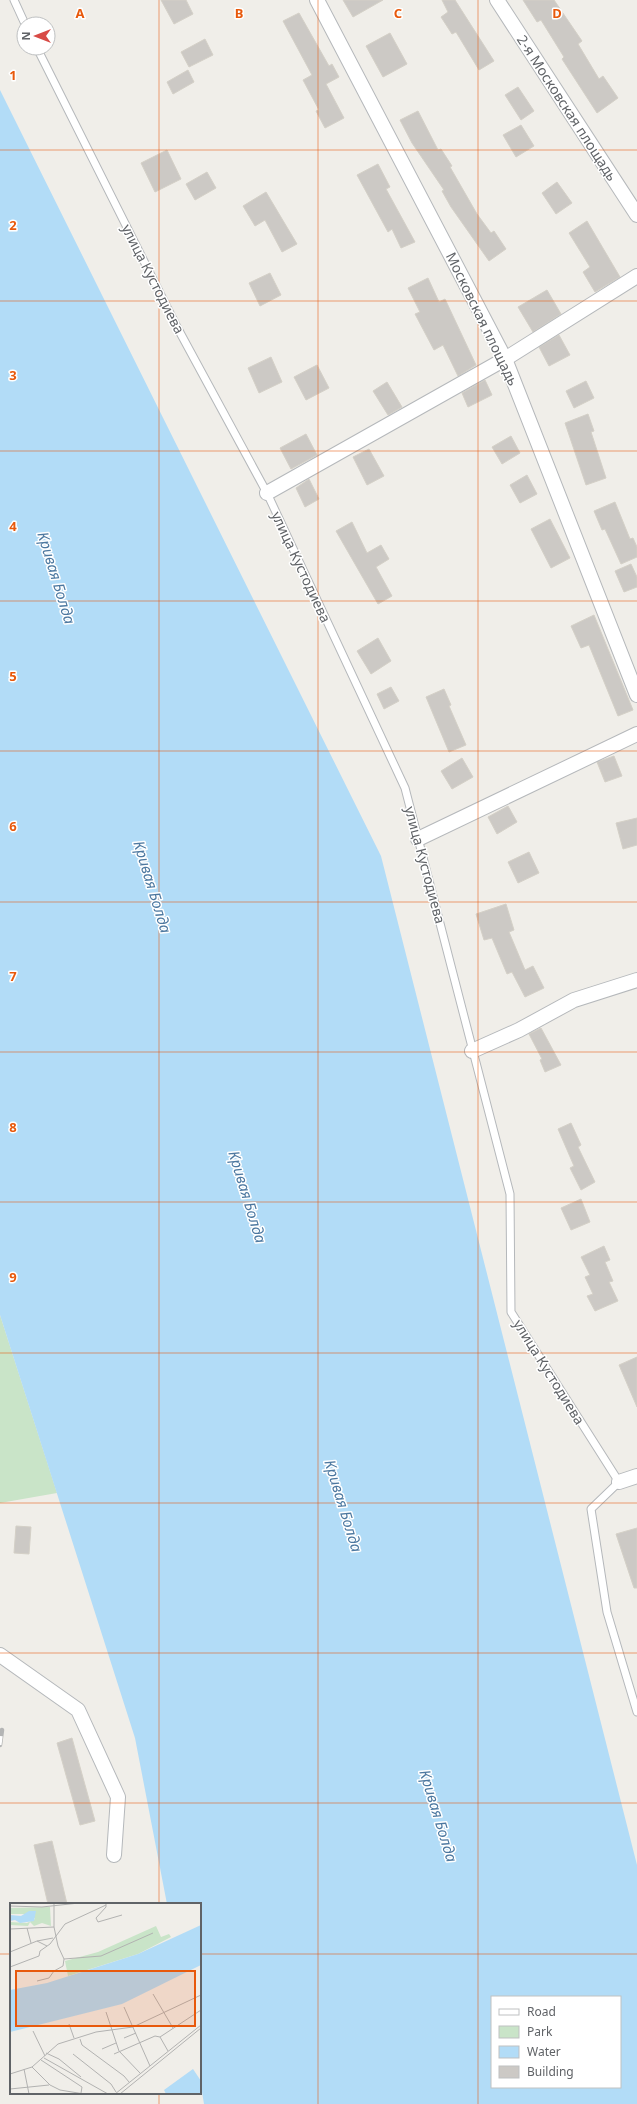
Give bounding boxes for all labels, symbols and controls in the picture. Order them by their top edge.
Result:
text: A [76,4,85,22]
text: B [235,4,243,22]
text: C [394,4,402,22]
text: D [552,4,562,22]
north arrow [16,16,56,56]
street label: 2-я Московская площадь [513,31,622,184]
text: N [18,32,33,40]
text: 1 [9,66,17,84]
text: 2 [9,216,17,234]
street label: улица Кустодиева [118,221,189,337]
street label: Московская площадь [442,249,523,389]
text: 3 [9,366,17,384]
street label: улица Кустодиева [267,508,336,625]
text: 4 [9,517,17,535]
water label: Кривая Болда [33,529,81,627]
text: 5 [9,667,17,685]
street label: улица Кустодиева [401,804,450,926]
text: 6 [9,817,17,835]
water label: Кривая Болда [129,838,177,936]
text: 7 [9,967,17,985]
text: 8 [9,1118,17,1136]
water label: Кривая Болда [224,1148,272,1246]
text: 9 [9,1268,17,1286]
street label: улица Кустодиева [509,1316,589,1428]
water label: Кривая Болда [320,1457,368,1555]
water label: Кривая Болда [415,1767,463,1865]
inset map [10,1903,201,2094]
legend [491,1996,621,2088]
text: Road [527,2003,556,2020]
text: Park [527,2023,553,2040]
text: Water [527,2043,561,2060]
text: Building [527,2063,574,2080]

